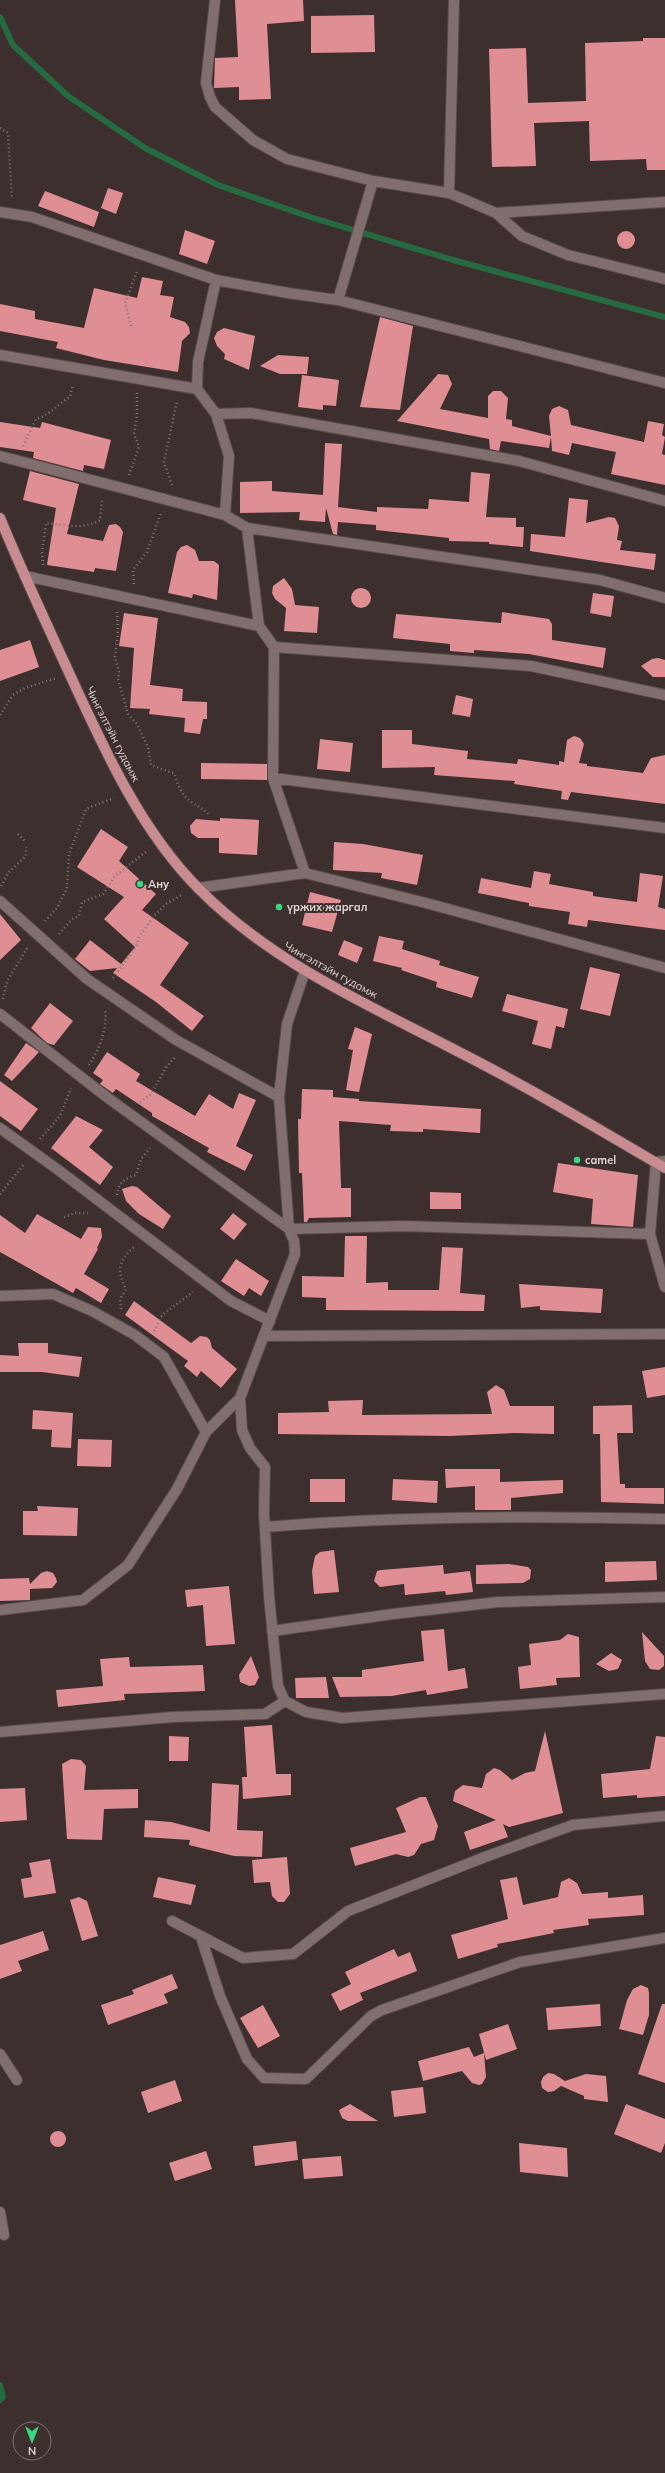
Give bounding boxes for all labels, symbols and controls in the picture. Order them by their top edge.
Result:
street label: Чингэлтэйн гудамж [83,684,143,784]
place label: Ану [148,877,170,891]
marker: Ану [135,879,145,889]
place label: үржих жаргал [286,900,367,914]
marker: үржих жаргал [274,902,284,912]
street label: Чингэлтэйн гудамж [282,938,380,1002]
place label: camel [585,1153,616,1167]
marker: camel [572,1155,582,1165]
north arrow [12,2421,52,2461]
text: N [28,2444,36,2458]

